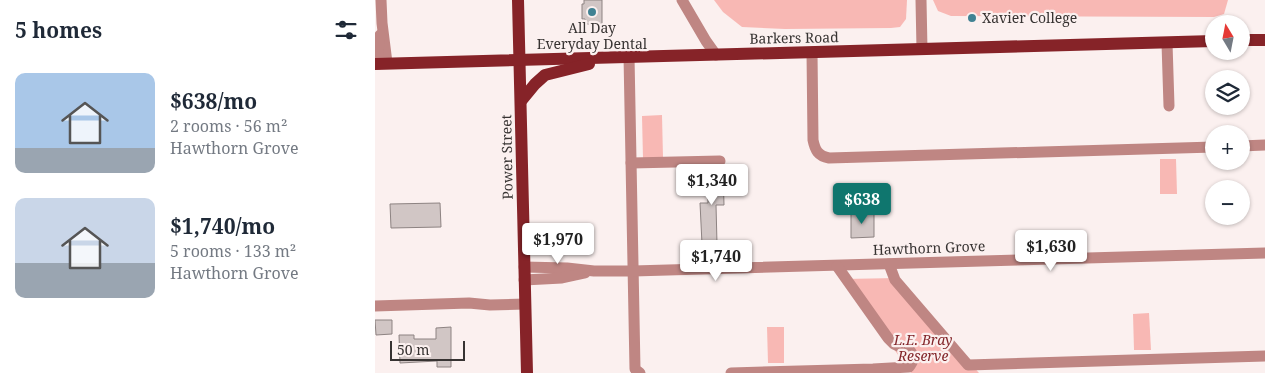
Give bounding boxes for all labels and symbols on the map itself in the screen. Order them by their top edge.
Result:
marker: All Day Everyday Dental [586,6,598,18]
place label: Xavier College [982,8,1077,27]
marker: Xavier College [966,12,978,24]
north arrow [1205,15,1250,60]
place label: All Day Everyday Dental [537,18,648,53]
street label: Barkers Road [749,27,839,48]
street label: Power Street [496,114,517,200]
pin: $1,340 [671,164,753,206]
pin: $638 [832,182,892,225]
pin: $1,970 [517,222,599,265]
pin: $1,630 [1010,230,1092,272]
street label: Hawthorn Grove [872,236,986,259]
pin: $1,740 [675,240,757,282]
park label: L.E. Bray Reserve [893,330,952,365]
scale bar [390,338,465,361]

